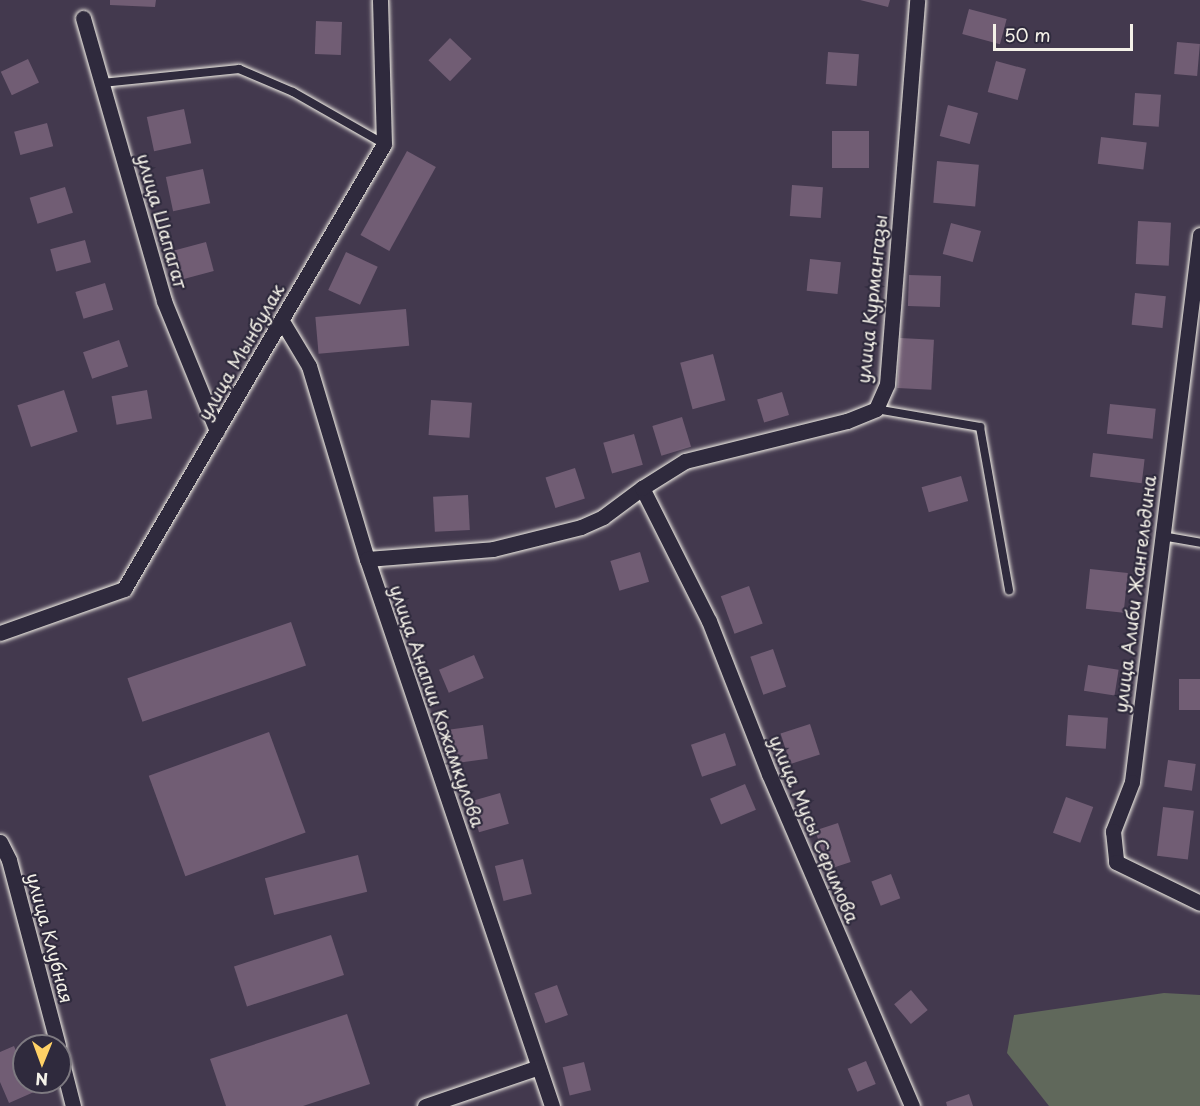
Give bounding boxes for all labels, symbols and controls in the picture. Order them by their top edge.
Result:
scale bar [996,12,1136,50]
text: 50 m [1004,21,1051,48]
street label: улица Шапагат [132,151,192,291]
street label: улица Курмангазы [852,213,892,385]
street label: улица Мынбулак [193,280,289,424]
street label: улица Алиби Жангельдина [1110,473,1160,715]
street label: улица Анапии Кожамкулова [385,581,489,831]
street label: улица Мусы Серимова [764,731,864,927]
street label: улица Клубная [22,870,78,1006]
north arrow [12,1034,72,1094]
text: N [35,1068,48,1092]

